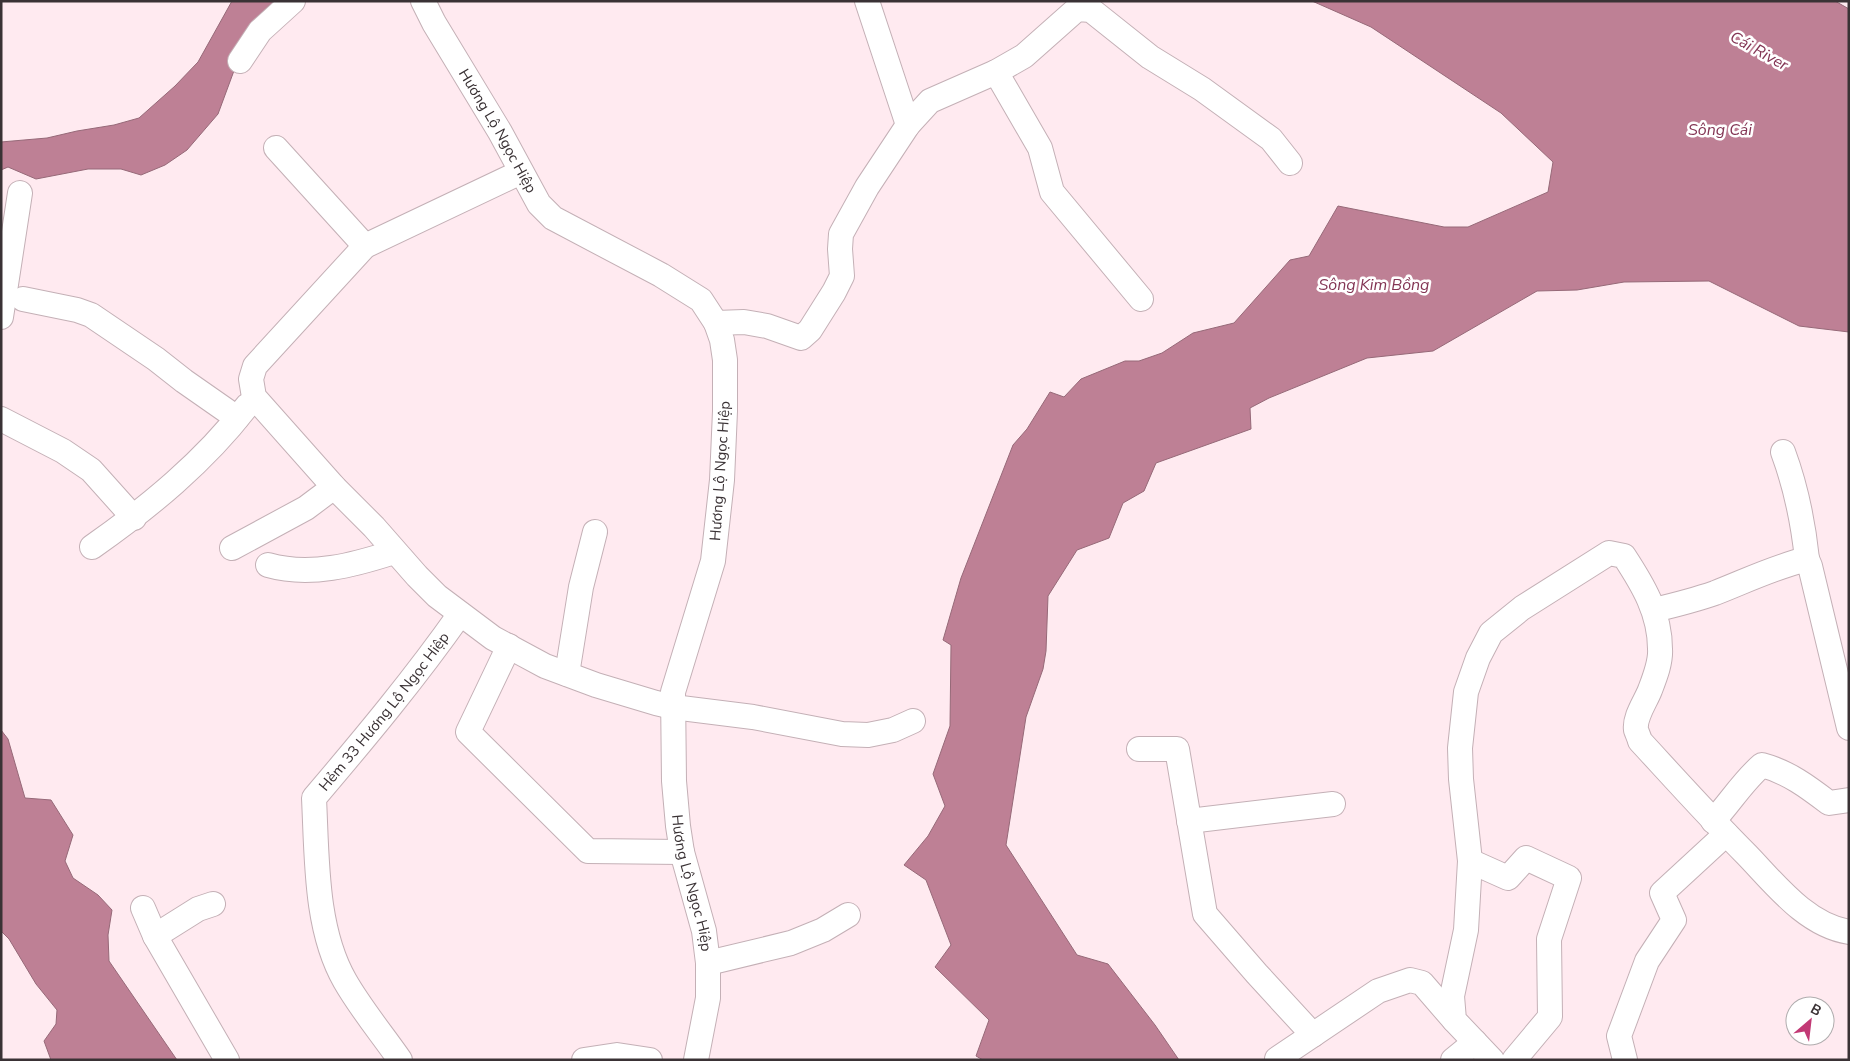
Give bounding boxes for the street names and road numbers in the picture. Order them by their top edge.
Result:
street label: Hương Lộ Ngọc Hiệp [454,65,541,197]
street label: Hương Lộ Ngọc Hiệp [705,400,735,542]
street label: Hẻm 33 Hương Lộ Ngọc Hiệp [314,628,454,795]
street label: Hương Lộ Ngọc Hiệp [667,814,716,953]

